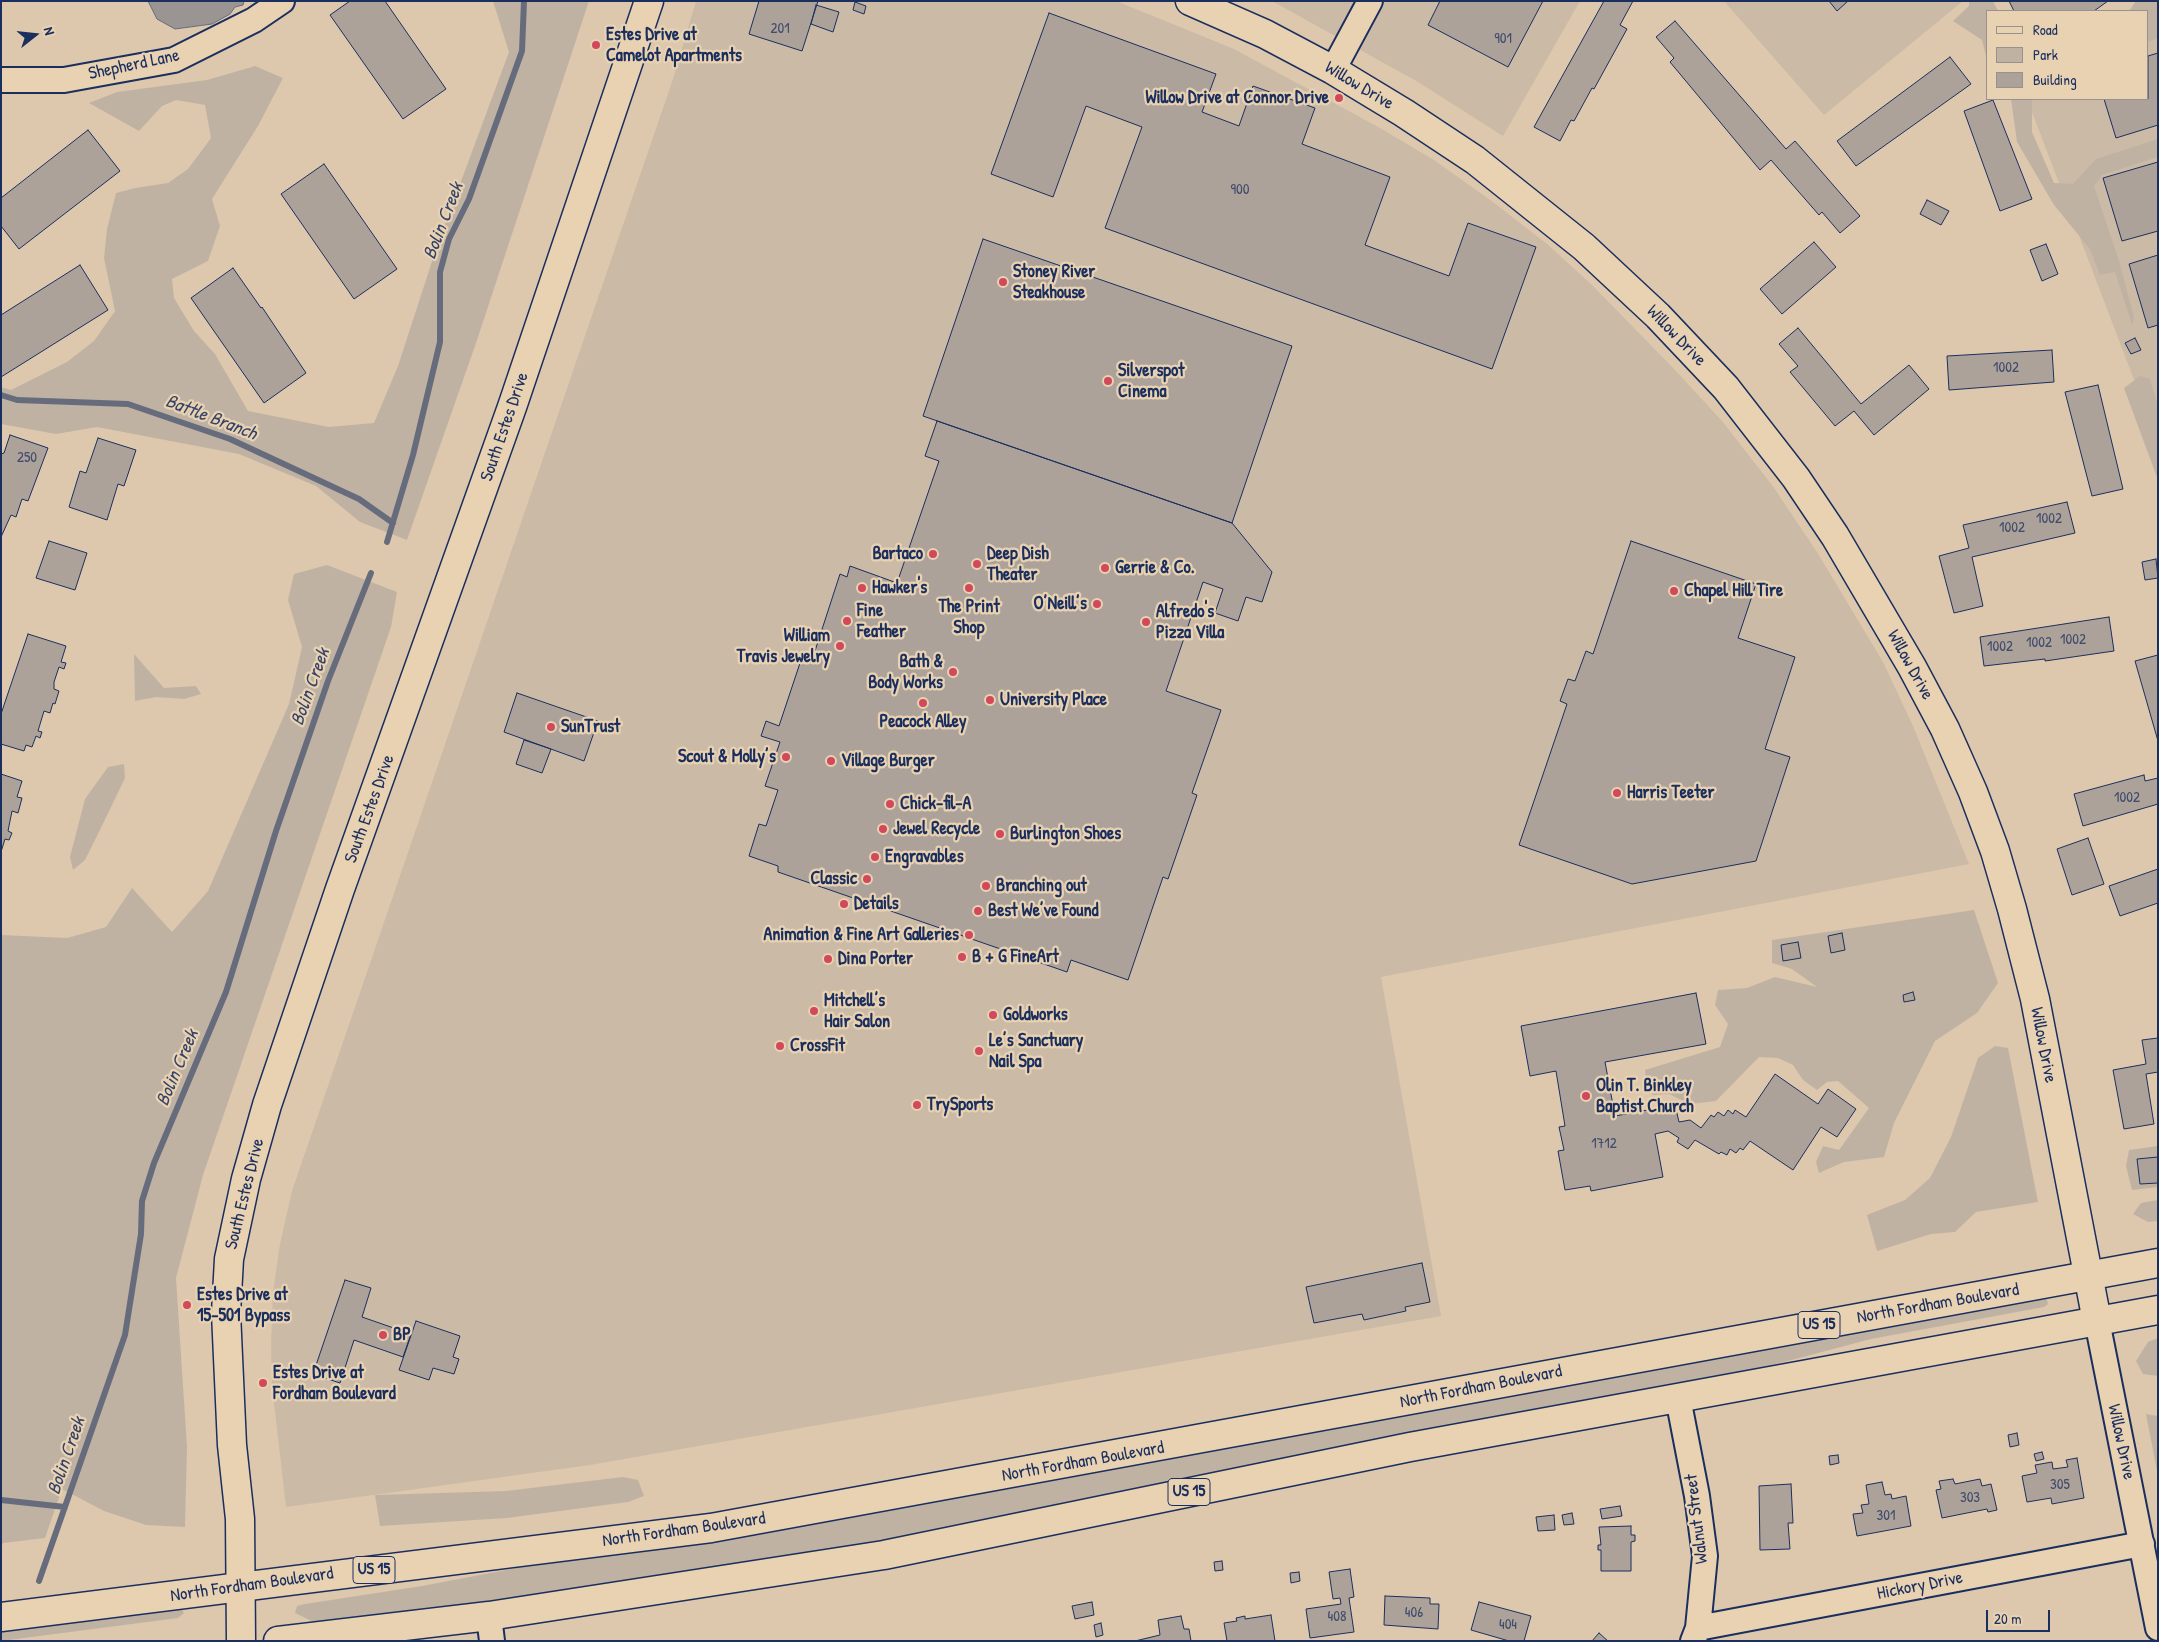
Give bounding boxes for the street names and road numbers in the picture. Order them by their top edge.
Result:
street label: Shepherd Lane [86,45,182,85]
street label: Willow Drive [1321,57,1397,115]
street label: Willow Drive [1642,301,1710,371]
street label: South Estes Drive [476,370,534,484]
street label: Willow Drive [1882,626,1938,704]
street label: South Estes Drive [340,752,400,866]
street label: Willow Drive [2025,1005,2061,1085]
street label: South Estes Drive [221,1136,269,1252]
street label: North Fordham Boulevard [1855,1279,2021,1329]
road number: US 15 [1798,1312,1840,1338]
street label: North Fordham Boulevard [1398,1361,1564,1413]
street label: Willow Drive [2102,1402,2140,1482]
street label: North Fordham Boulevard [1000,1437,1166,1487]
street label: Walnut Street [1681,1473,1713,1565]
road number: US 15 [1168,1478,1210,1505]
street label: North Fordham Boulevard [601,1508,767,1552]
road number: US 15 [353,1556,395,1584]
street label: North Fordham Boulevard [169,1563,335,1607]
street label: Hickory Drive [1875,1567,1965,1605]

